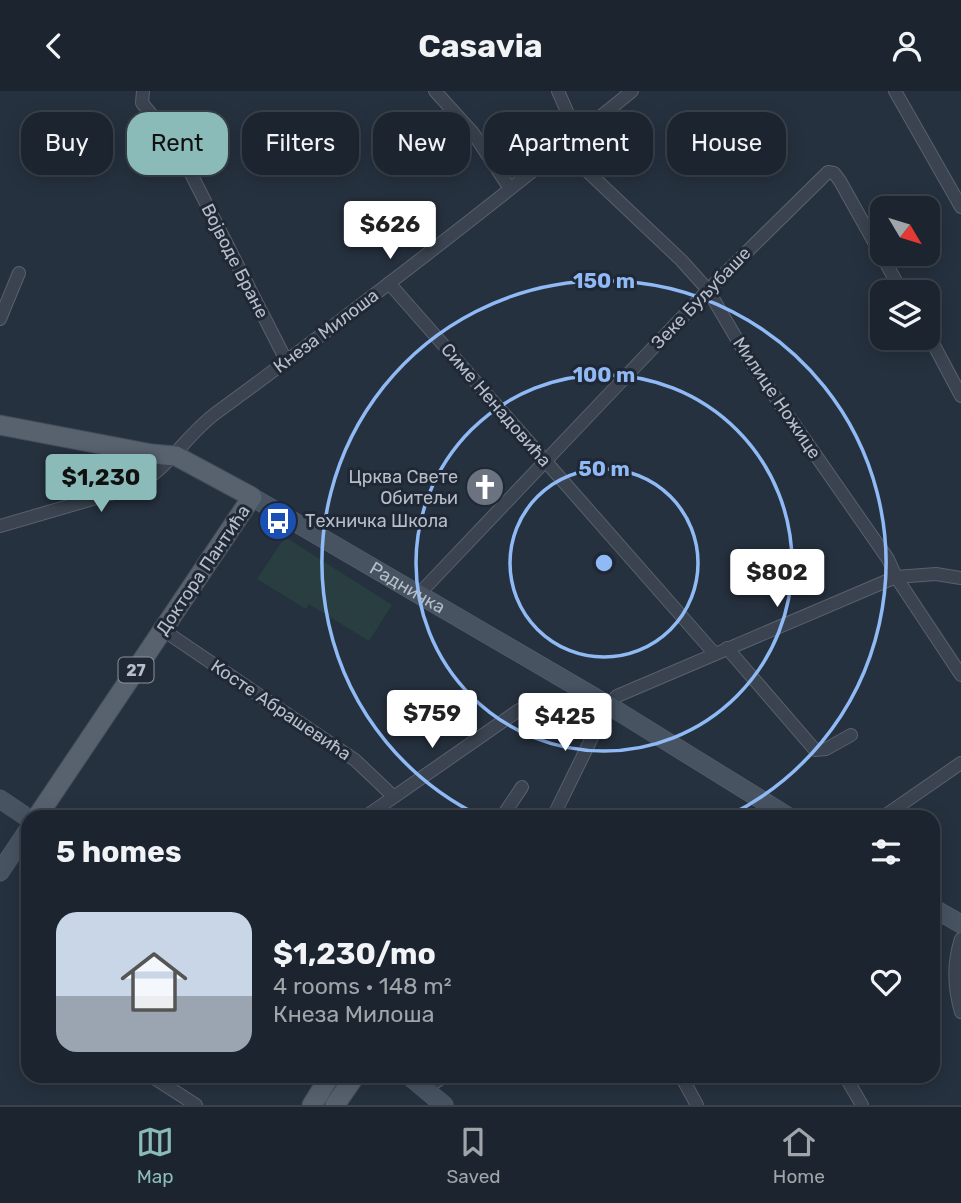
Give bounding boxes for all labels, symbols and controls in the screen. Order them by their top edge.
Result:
icon: back [35,27,73,65]
text: Casavia [418,27,543,65]
icon: person [888,27,926,65]
chip: Buy [21,112,113,175]
chip: Rent [127,112,228,175]
chip: Filters [242,112,359,175]
chip: New [373,112,470,175]
chip: Apartment [484,112,653,175]
chip: House [667,112,786,175]
north arrow [870,196,940,266]
map controls [870,196,940,350]
street label: Војводе Бране [197,200,273,322]
pin: $626 [349,201,431,261]
text: $626 [360,210,420,238]
street label: Зеке Буљубаше [647,242,755,354]
text: 150 m [573,268,635,293]
button: layers [870,280,940,350]
street label: Кнеза Милоша [269,284,383,378]
street label: Милице Ножице [728,333,826,463]
street label: Симе Ненадовића [436,339,556,471]
text: 100 m [573,362,635,387]
pin: $1,230 [44,455,158,514]
text: 50 m [578,456,630,481]
text: $1,230 [62,463,140,491]
place label: Црква Свете Обитељи [349,466,458,509]
church icon: Црква Свете Обитељи [464,466,506,508]
bus stop icon: Техничка Школа [257,500,299,542]
street label: Доктора Пантића [151,501,255,639]
place label: Техничка Школа [305,510,448,532]
pin: $802 [736,549,818,609]
centre of rings [592,551,616,575]
street label: Радничка [366,557,449,618]
text: $802 [746,558,808,586]
street label: Косте Абрашевића [207,655,355,765]
road number: 27 [118,657,154,683]
pin: $759 [391,691,473,750]
pin: $425 [524,693,606,753]
text: $759 [403,699,461,727]
text: $425 [535,702,595,730]
icon: filters [867,833,905,871]
text: 5 homes [56,834,182,870]
text: $1,230/mo [273,936,436,972]
icon: home [112,940,196,1024]
icon: heart [867,963,905,1001]
text: 4 rooms · 148 m² [273,972,452,1000]
text: Кнеза Милоша [273,1000,434,1028]
tab: Map [136,1123,174,1188]
tab: Saved [446,1123,501,1188]
tab: Home [773,1123,825,1188]

